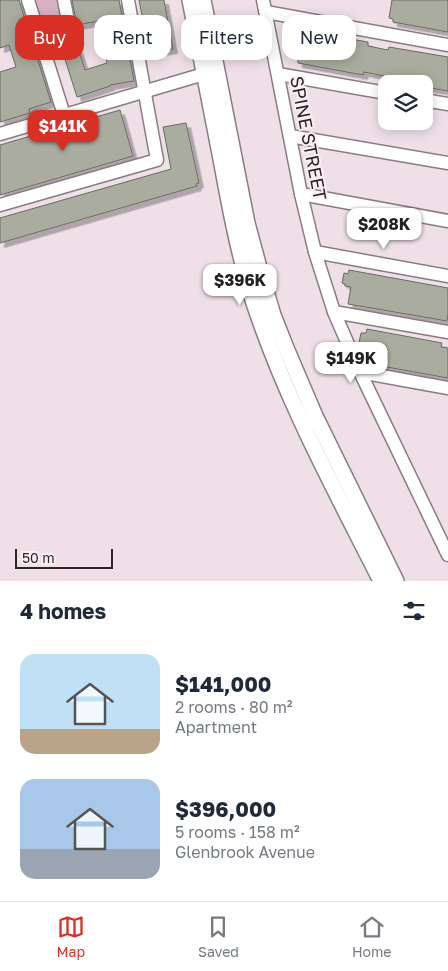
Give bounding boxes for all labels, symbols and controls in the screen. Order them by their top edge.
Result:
chip: Buy [15,15,84,60]
chip: Rent [94,15,171,60]
chip: Filters [181,15,272,60]
chip: New [282,15,356,60]
street label: SPINE STREET [286,74,332,202]
map controls [378,75,433,130]
button: layers [378,75,433,130]
pin: $141K [28,110,98,152]
text: $141K [39,116,87,136]
pin: $208K [349,208,419,250]
text: $208K [358,214,410,234]
pin: $396K [205,264,275,306]
text: $396K [214,270,266,290]
pin: $149K [316,342,386,384]
text: $149K [326,348,376,368]
scale bar [15,546,112,569]
text: 50 m [22,549,55,566]
icon: filters [400,597,428,625]
text: 4 homes [20,598,106,624]
text: $141,000 [175,671,272,697]
icon: home [60,674,120,734]
text: 2 rooms · 80 m² [175,697,293,717]
text: Apartment [175,717,257,737]
text: $396,000 [175,796,276,822]
icon: home [60,799,120,859]
text: 5 rooms · 158 m² [175,822,300,842]
text: Glenbrook Avenue [175,842,315,862]
tab: Map [56,913,85,960]
tab: Saved [198,913,239,960]
tab: Home [352,913,391,960]

